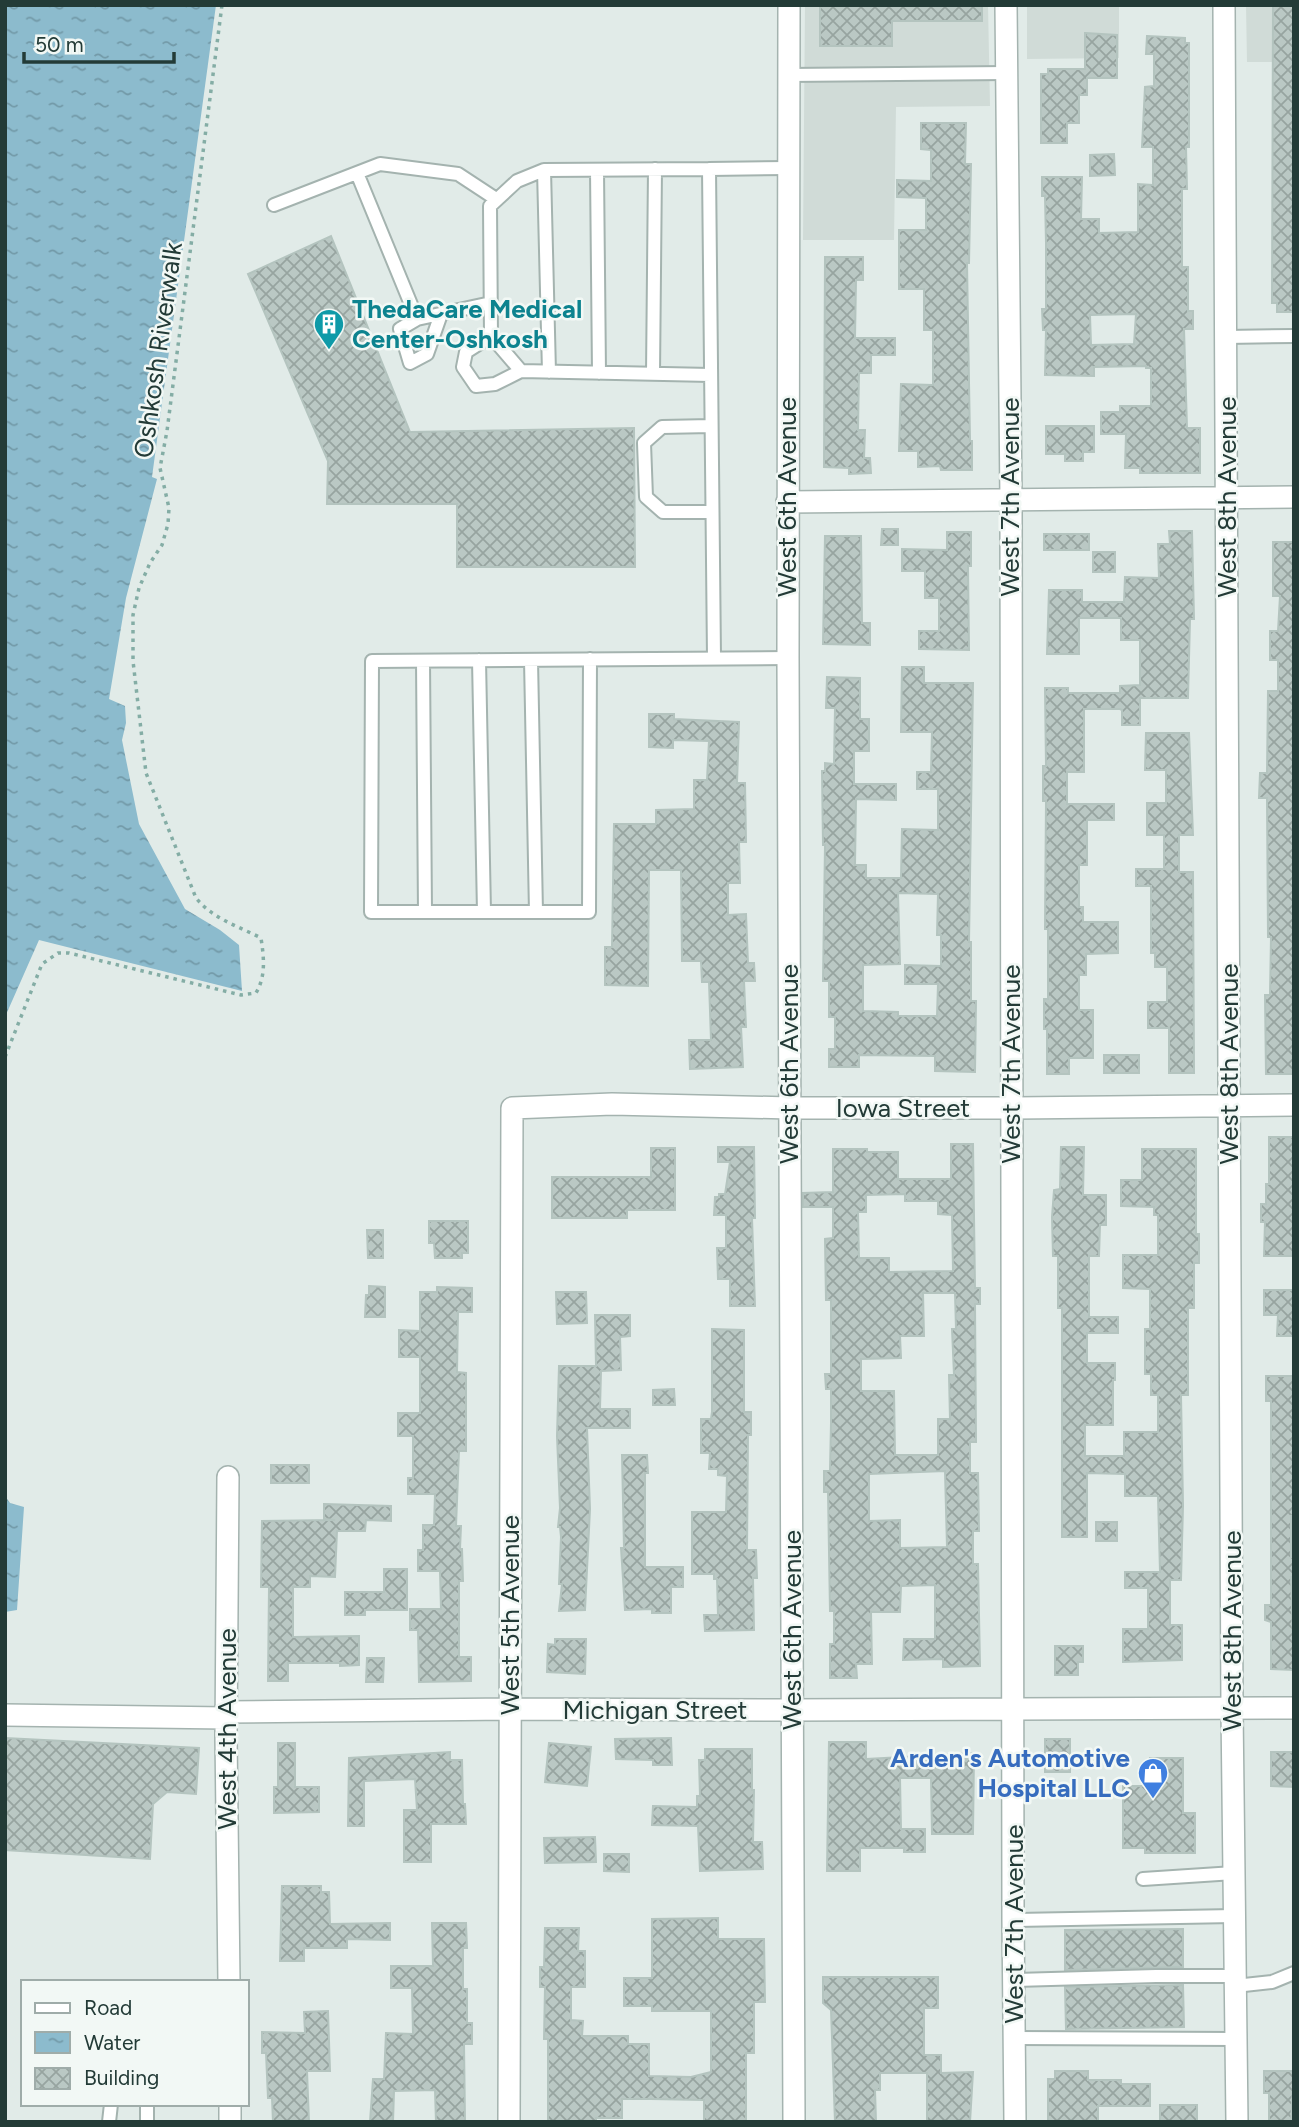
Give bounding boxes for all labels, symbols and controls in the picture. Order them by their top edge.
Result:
scale bar [24,21,175,65]
text: 50 m [35,32,84,57]
street label: Oshkosh Riverwalk [127,240,189,460]
place label: ThedaCare Medical Center-Oshkosh [352,293,582,355]
building icon: ThedaCare Medical Center-Oshkosh [312,307,346,351]
street label: West 8th Avenue [1211,396,1243,598]
street label: West 6th Avenue [771,397,803,597]
street label: West 7th Avenue [994,397,1026,597]
street label: West 8th Avenue [1213,963,1245,1165]
street label: West 6th Avenue [773,964,805,1164]
street label: West 7th Avenue [995,964,1027,1164]
street label: Iowa Street [836,1092,970,1124]
street label: West 5th Avenue [494,1515,526,1715]
street label: West 6th Avenue [776,1530,808,1730]
street label: West 8th Avenue [1216,1530,1248,1732]
street label: West 4th Avenue [211,1628,243,1830]
street label: Michigan Street [563,1694,748,1726]
place label: Arden's Automotive Hospital LLC [890,1742,1130,1804]
shop icon: Arden's Automotive Hospital LLC [1136,1756,1170,1800]
street label: West 7th Avenue [998,1824,1030,2024]
legend [21,1980,248,2106]
text: Road [84,1995,132,2020]
text: Water [84,2030,140,2055]
text: Building [84,2065,159,2090]

